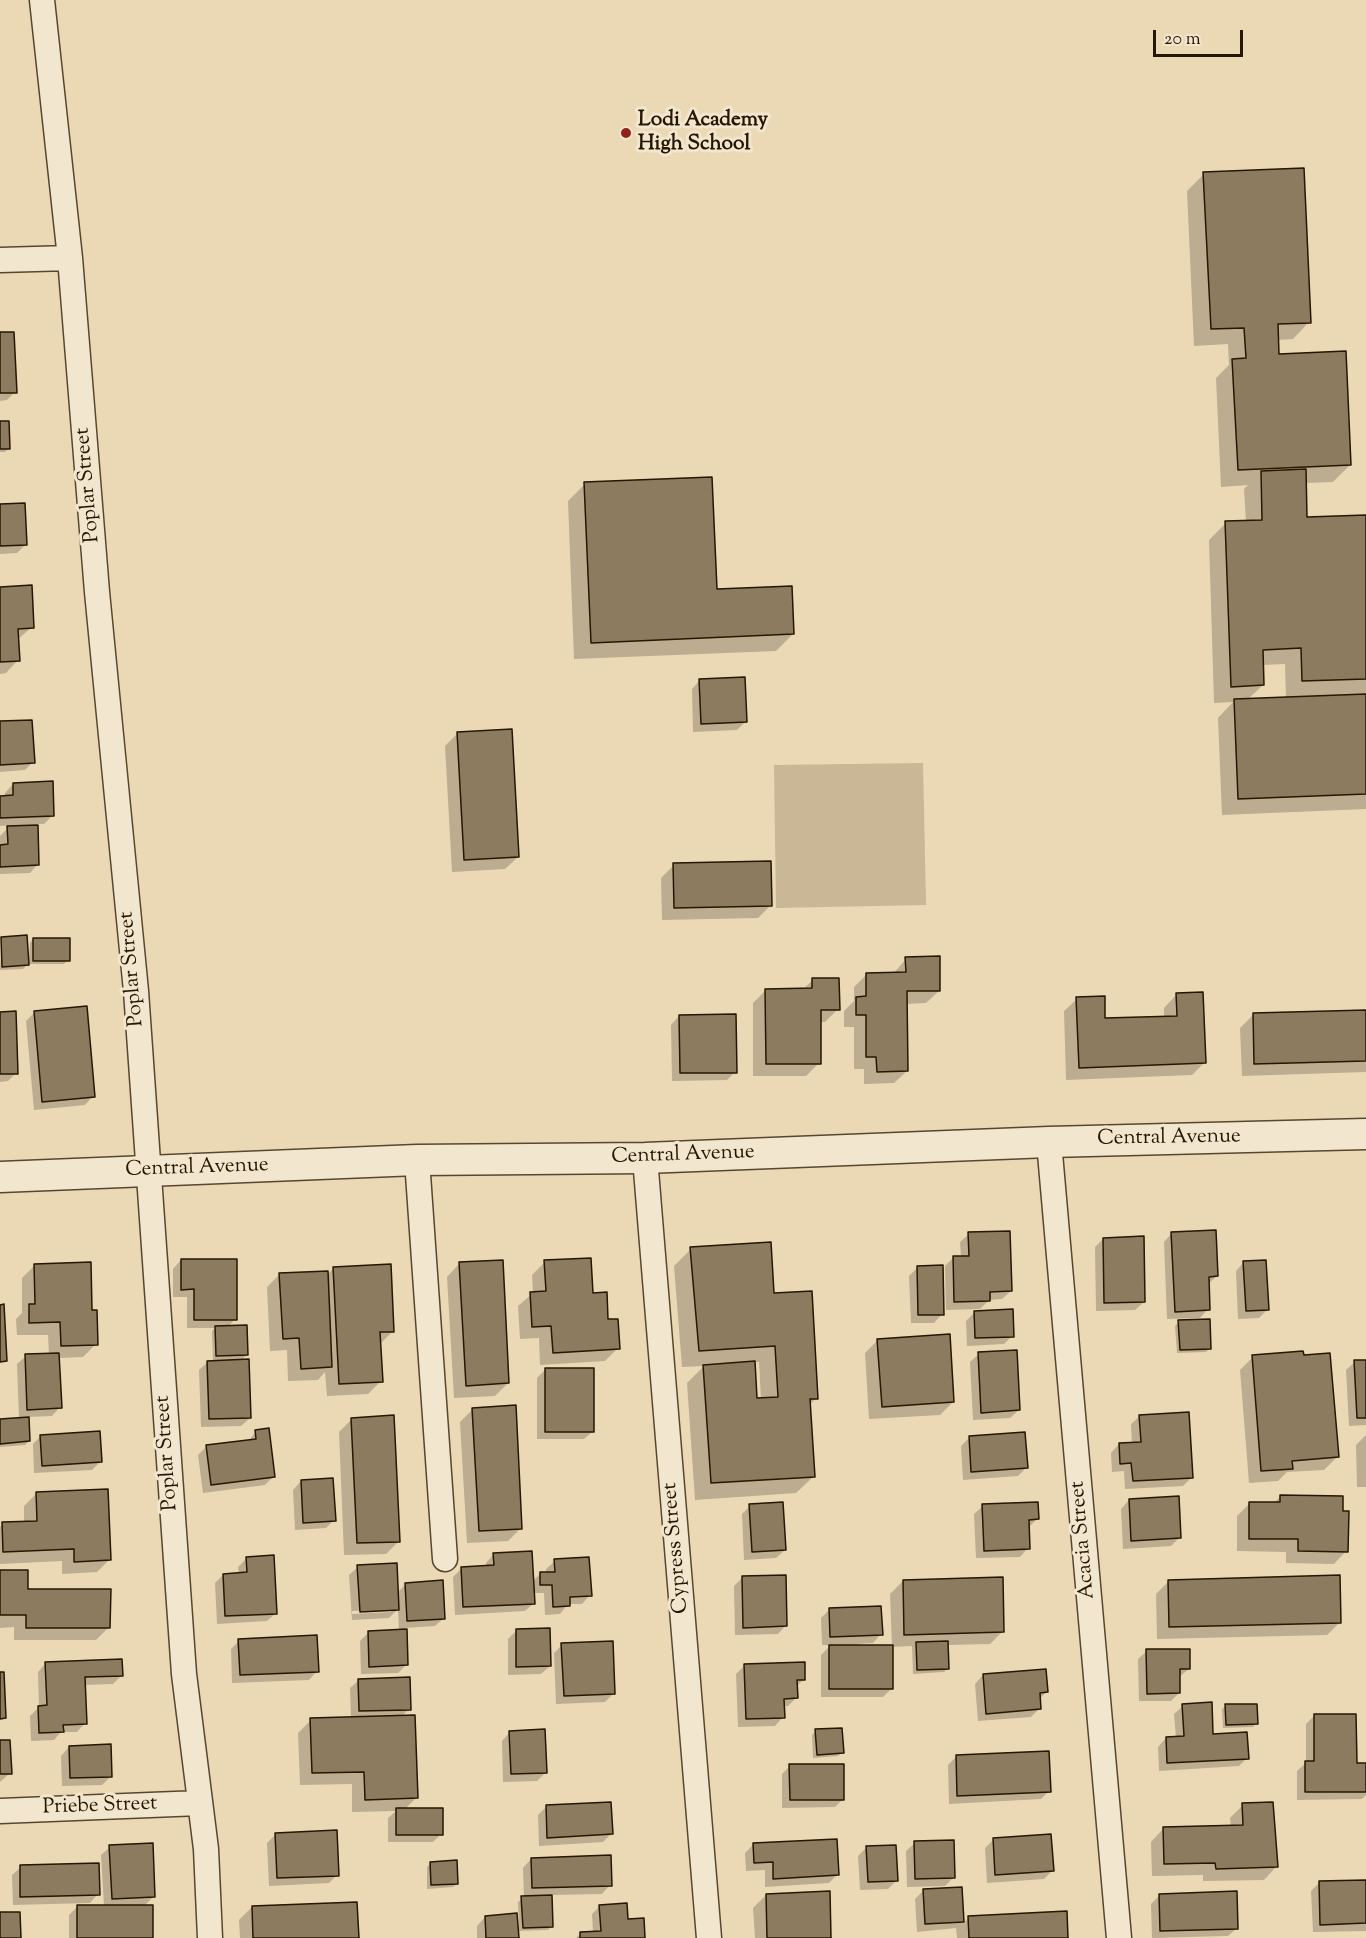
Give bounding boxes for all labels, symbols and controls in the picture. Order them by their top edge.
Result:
scale bar [1156,18,1246,56]
text: 20 m [1164,27,1201,53]
place label: Lodi Academy High School [638,108,768,158]
marker: Lodi Academy High School [619,126,633,140]
street label: Poplar Street [71,426,107,544]
street label: Poplar Street [115,910,151,1028]
street label: Central Avenue [1097,1125,1241,1153]
street label: Central Avenue [611,1141,755,1171]
street label: Central Avenue [125,1154,269,1184]
street label: Poplar Street [151,1394,185,1512]
street label: Acacia Street [1066,1480,1102,1600]
street label: Cypress Street [659,1481,695,1615]
street label: Priebe Street [42,1792,158,1822]

